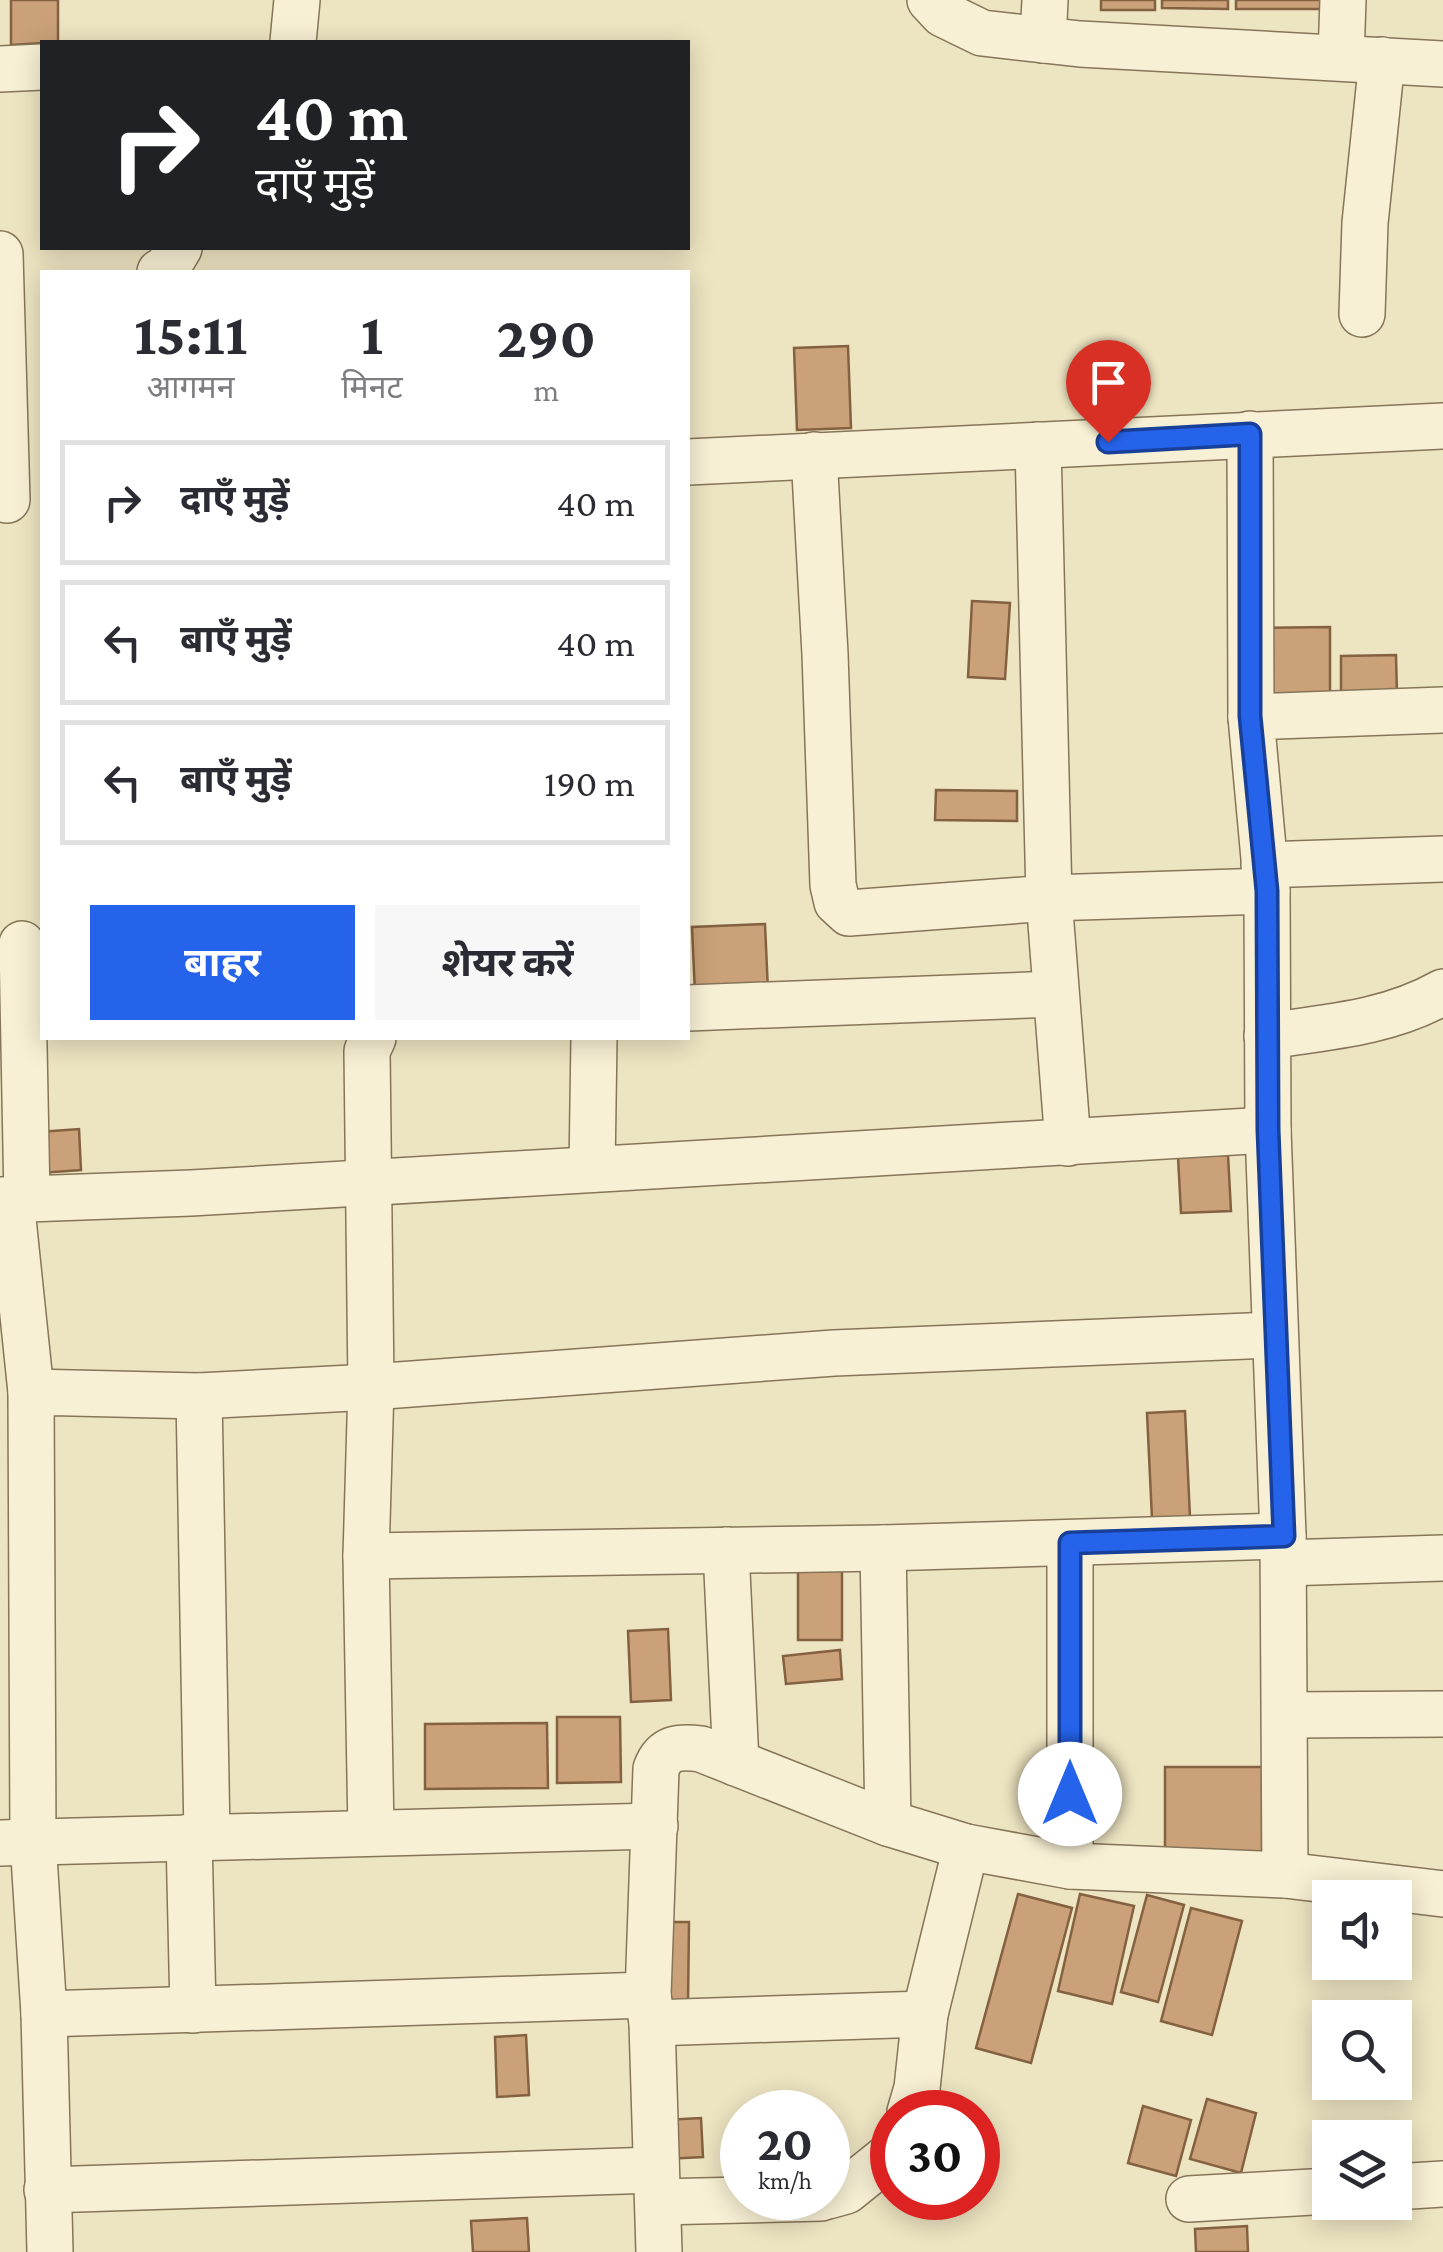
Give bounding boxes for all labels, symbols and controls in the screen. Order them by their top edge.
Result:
text: 40 m [255,77,408,155]
icon: right [90,80,220,210]
text: दाएँ मुड़ें [255,159,375,209]
text: 15:11 [134,300,247,367]
text: 1 [361,300,383,367]
text: 290 [497,303,596,370]
pin [1066,340,1151,443]
icon: arrive [1081,355,1136,410]
text: आगमन [147,369,234,405]
text: मिनट [341,369,403,405]
text: m [533,372,559,408]
icon: right [95,475,150,530]
text: दाएँ मुड़ें [180,478,289,520]
text: 40 m [556,482,635,524]
icon: left [95,615,150,670]
text: बाएँ मुड़ें [180,618,292,660]
text: 40 m [556,622,635,664]
icon: left [95,755,150,810]
text: बाएँ मुड़ें [180,758,292,800]
text: 190 m [544,762,635,804]
button: बाहर [90,905,355,1020]
button: शेयर करें [375,905,640,1020]
position arrow [1018,1742,1122,1846]
map controls [1312,1880,1412,2220]
button: sound [1312,1880,1412,1980]
button: search [1312,2000,1412,2100]
speed limit sign: 30 [870,2090,1000,2220]
text: 20 [757,2115,813,2171]
button: layers [1312,2120,1412,2220]
text: km/h [758,2167,812,2194]

